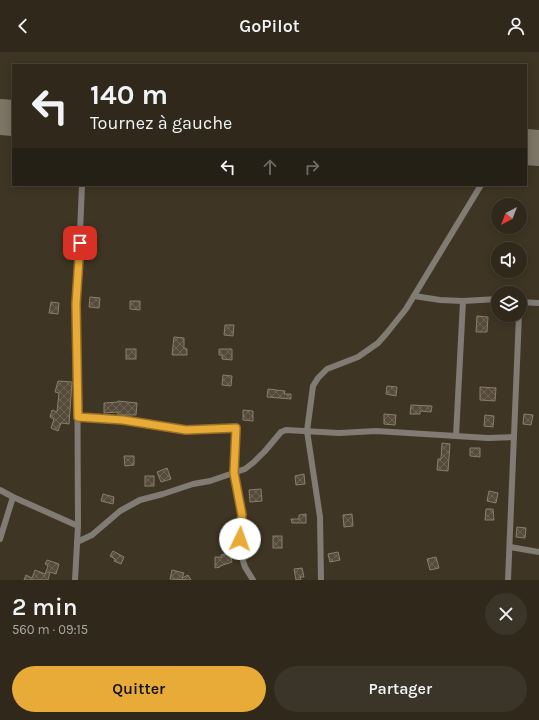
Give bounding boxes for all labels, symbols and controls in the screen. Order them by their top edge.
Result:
icon: back [12,15,34,37]
text: GoPilot [239,15,300,37]
icon: person [505,15,527,37]
text: 140 m [90,78,168,111]
icon: left [24,80,76,132]
text: Tournez à gauche [90,112,232,134]
icon: left [217,156,239,178]
icon: ahead [259,156,281,178]
icon: right [301,156,323,178]
north arrow [491,198,527,234]
map controls [491,198,527,322]
pin [63,226,97,260]
icon: arrive [69,232,91,254]
button: sound [491,242,527,278]
button: layers [491,286,527,322]
position arrow [219,518,261,560]
text: 2 min [12,593,78,621]
button: close [485,593,527,635]
text: 560 m · 09:15 [12,622,88,637]
button: Quitter [12,666,266,712]
button: Partager [274,666,527,712]

